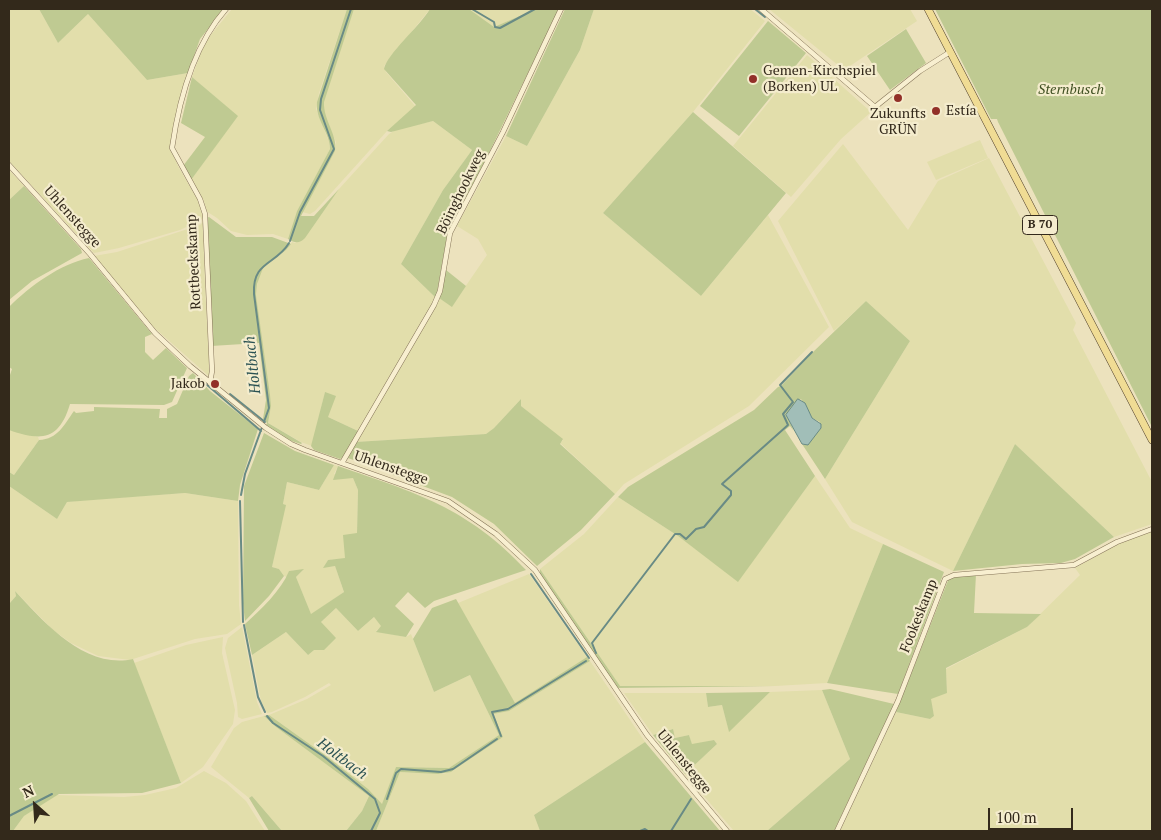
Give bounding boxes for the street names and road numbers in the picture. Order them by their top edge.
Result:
street label: Böinghookweg [433,147,489,237]
street label: Uhlenstegge [40,183,104,251]
street label: Rottbeckskamp [183,214,205,310]
road number: B 70 [1022,216,1058,234]
street label: Uhlenstegge [352,447,430,489]
street label: Fookeskamp [897,577,941,655]
street label: Uhlenstegge [653,727,715,797]

